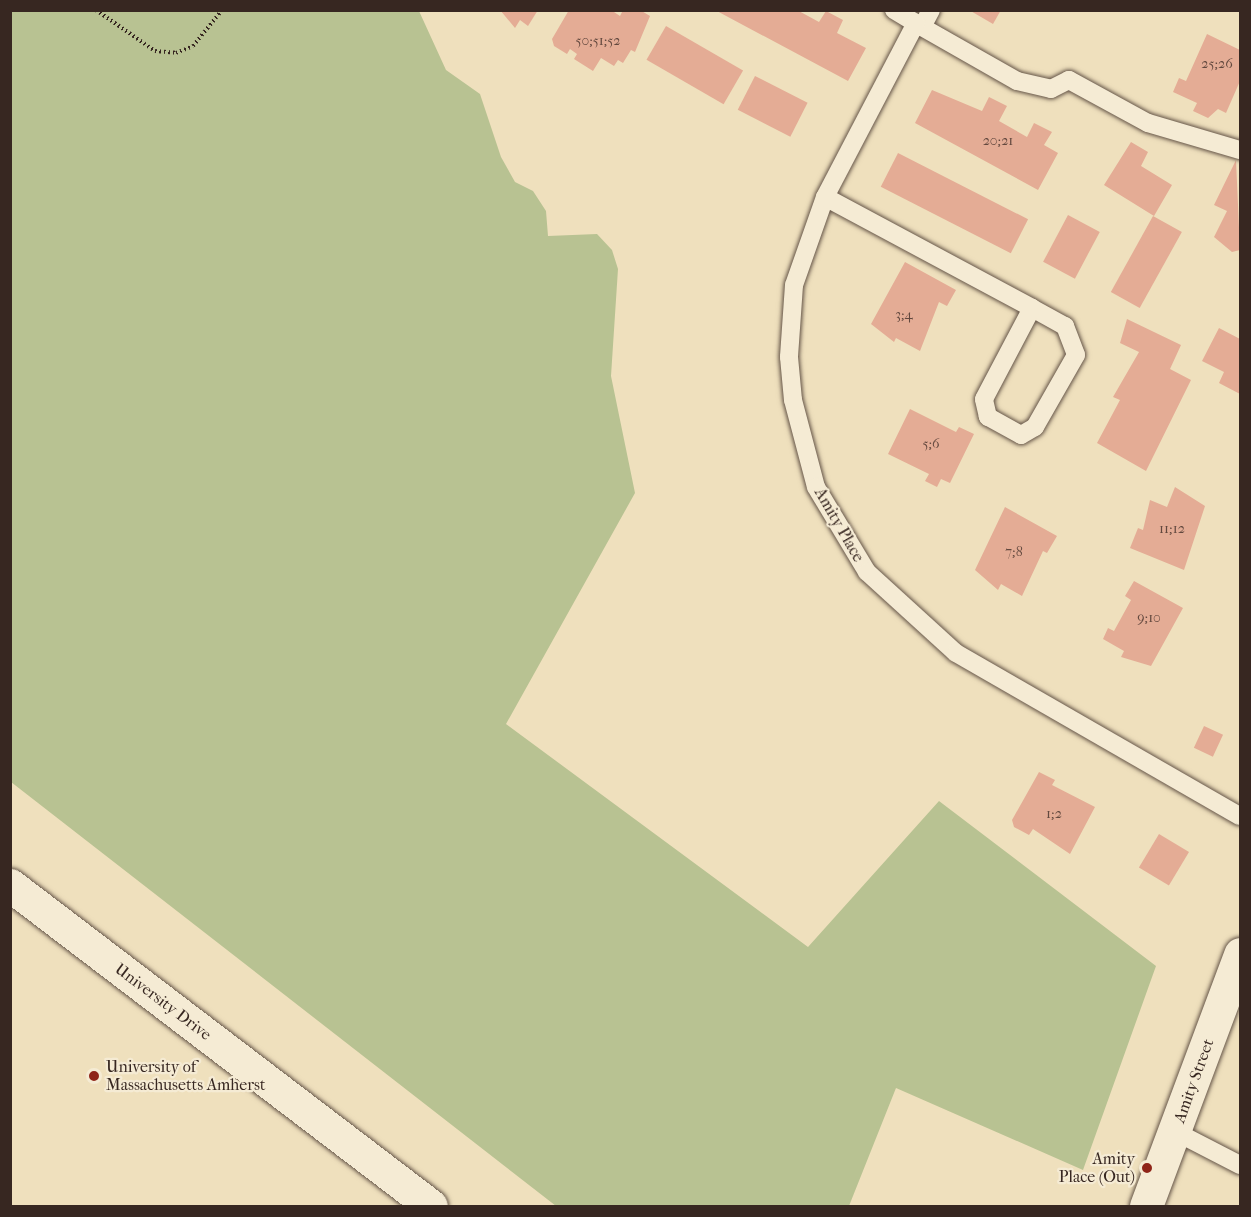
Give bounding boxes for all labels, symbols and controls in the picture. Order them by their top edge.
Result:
house number: 50;51;52 [575,33,621,49]
house number: 25;26 [1201,56,1233,72]
house number: 20;21 [983,133,1013,149]
house number: 3;4 [895,307,913,323]
house number: 5;6 [922,436,940,452]
street label: Amity Place [810,485,868,565]
house number: 11;12 [1159,521,1185,537]
house number: 7;8 [1005,544,1023,560]
house number: 9;10 [1137,610,1161,626]
house number: 1;2 [1046,806,1062,822]
street label: University Drive [111,959,215,1045]
street label: Amity Street [1170,1036,1218,1126]
place label: University of Massachusetts Amherst [106,1057,266,1095]
marker: University of Massachusetts Amherst [87,1069,101,1083]
place label: Amity Place (Out) [1059,1149,1135,1187]
marker: Amity Place (Out) [1140,1161,1154,1175]

